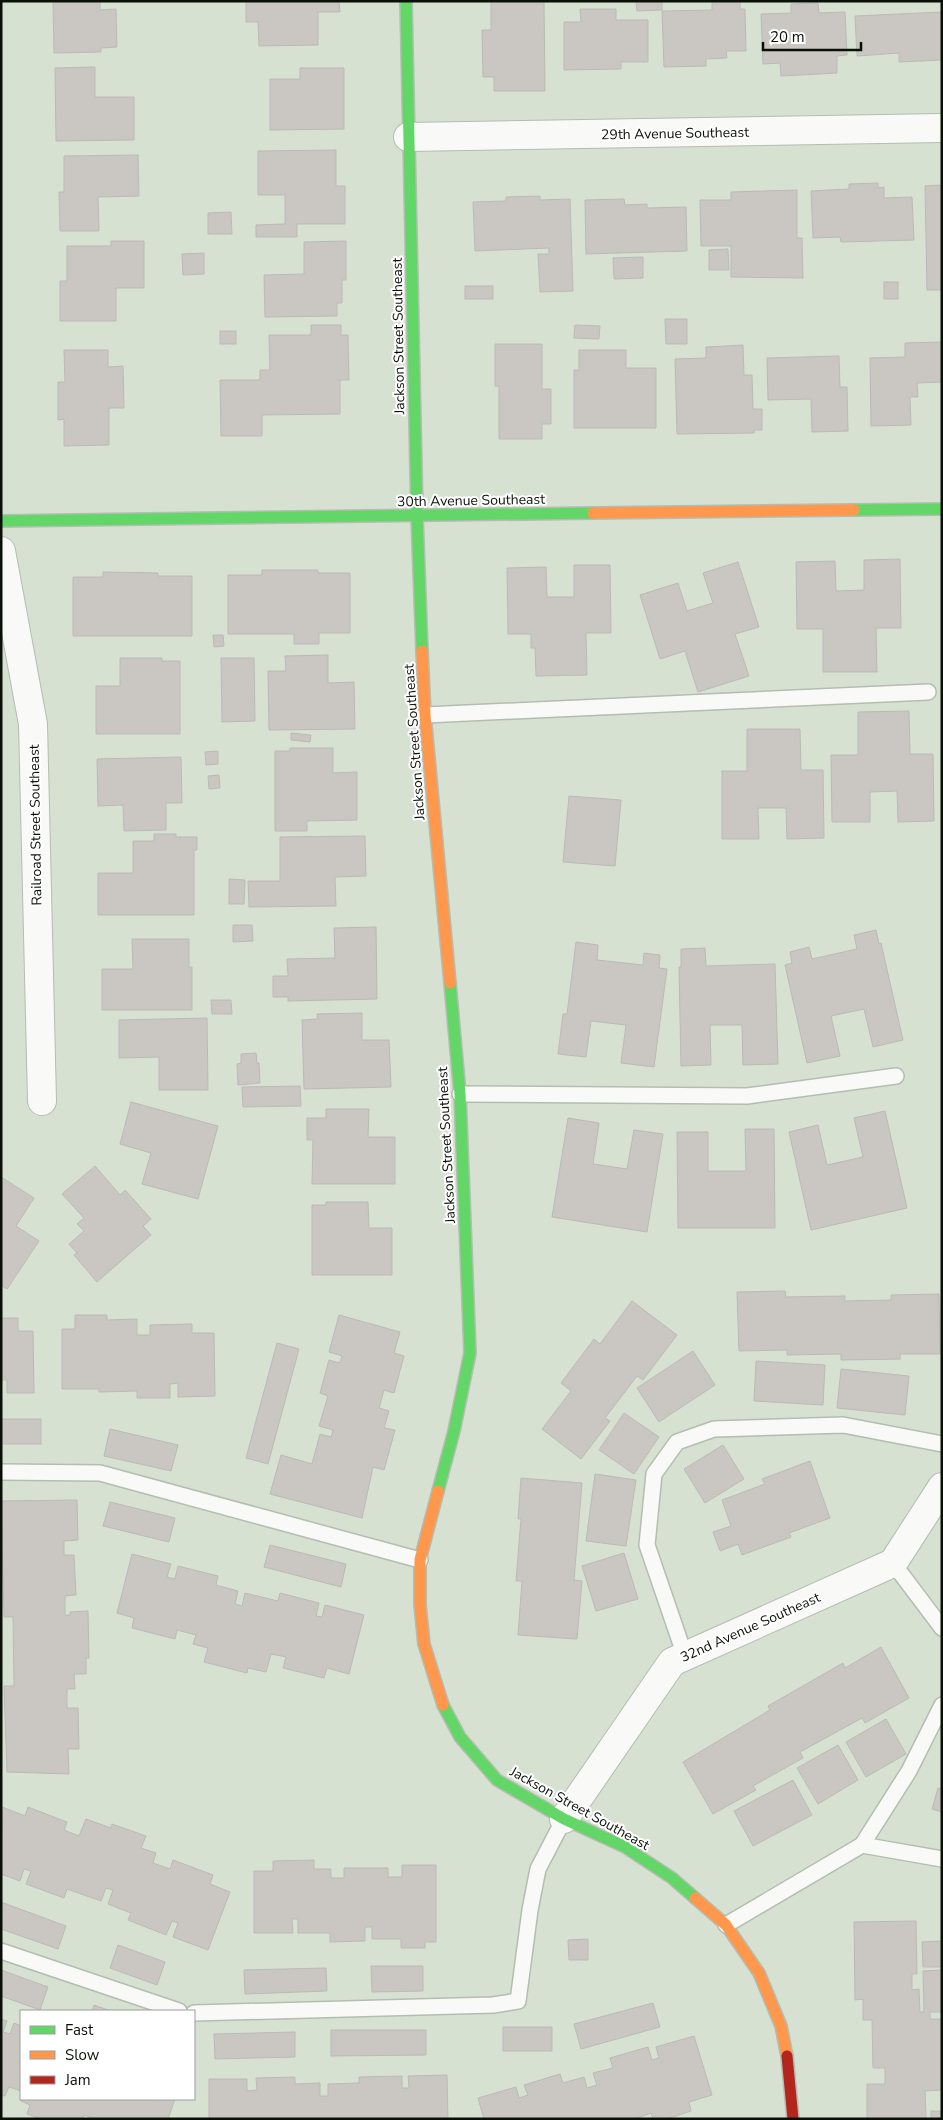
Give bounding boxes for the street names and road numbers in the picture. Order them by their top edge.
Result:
street label: 29th Avenue Southeast [601,123,749,144]
street label: Jackson Street Southeast [388,257,409,416]
street label: 30th Avenue Southeast [397,490,545,511]
street label: Jackson Street Southeast [400,663,430,822]
street label: Railroad Street Southeast [25,744,46,906]
street label: Jackson Street Southeast [433,1066,460,1225]
street label: 32nd Avenue Southeast [677,1588,823,1667]
street label: Jackson Street Southeast [506,1762,653,1855]

